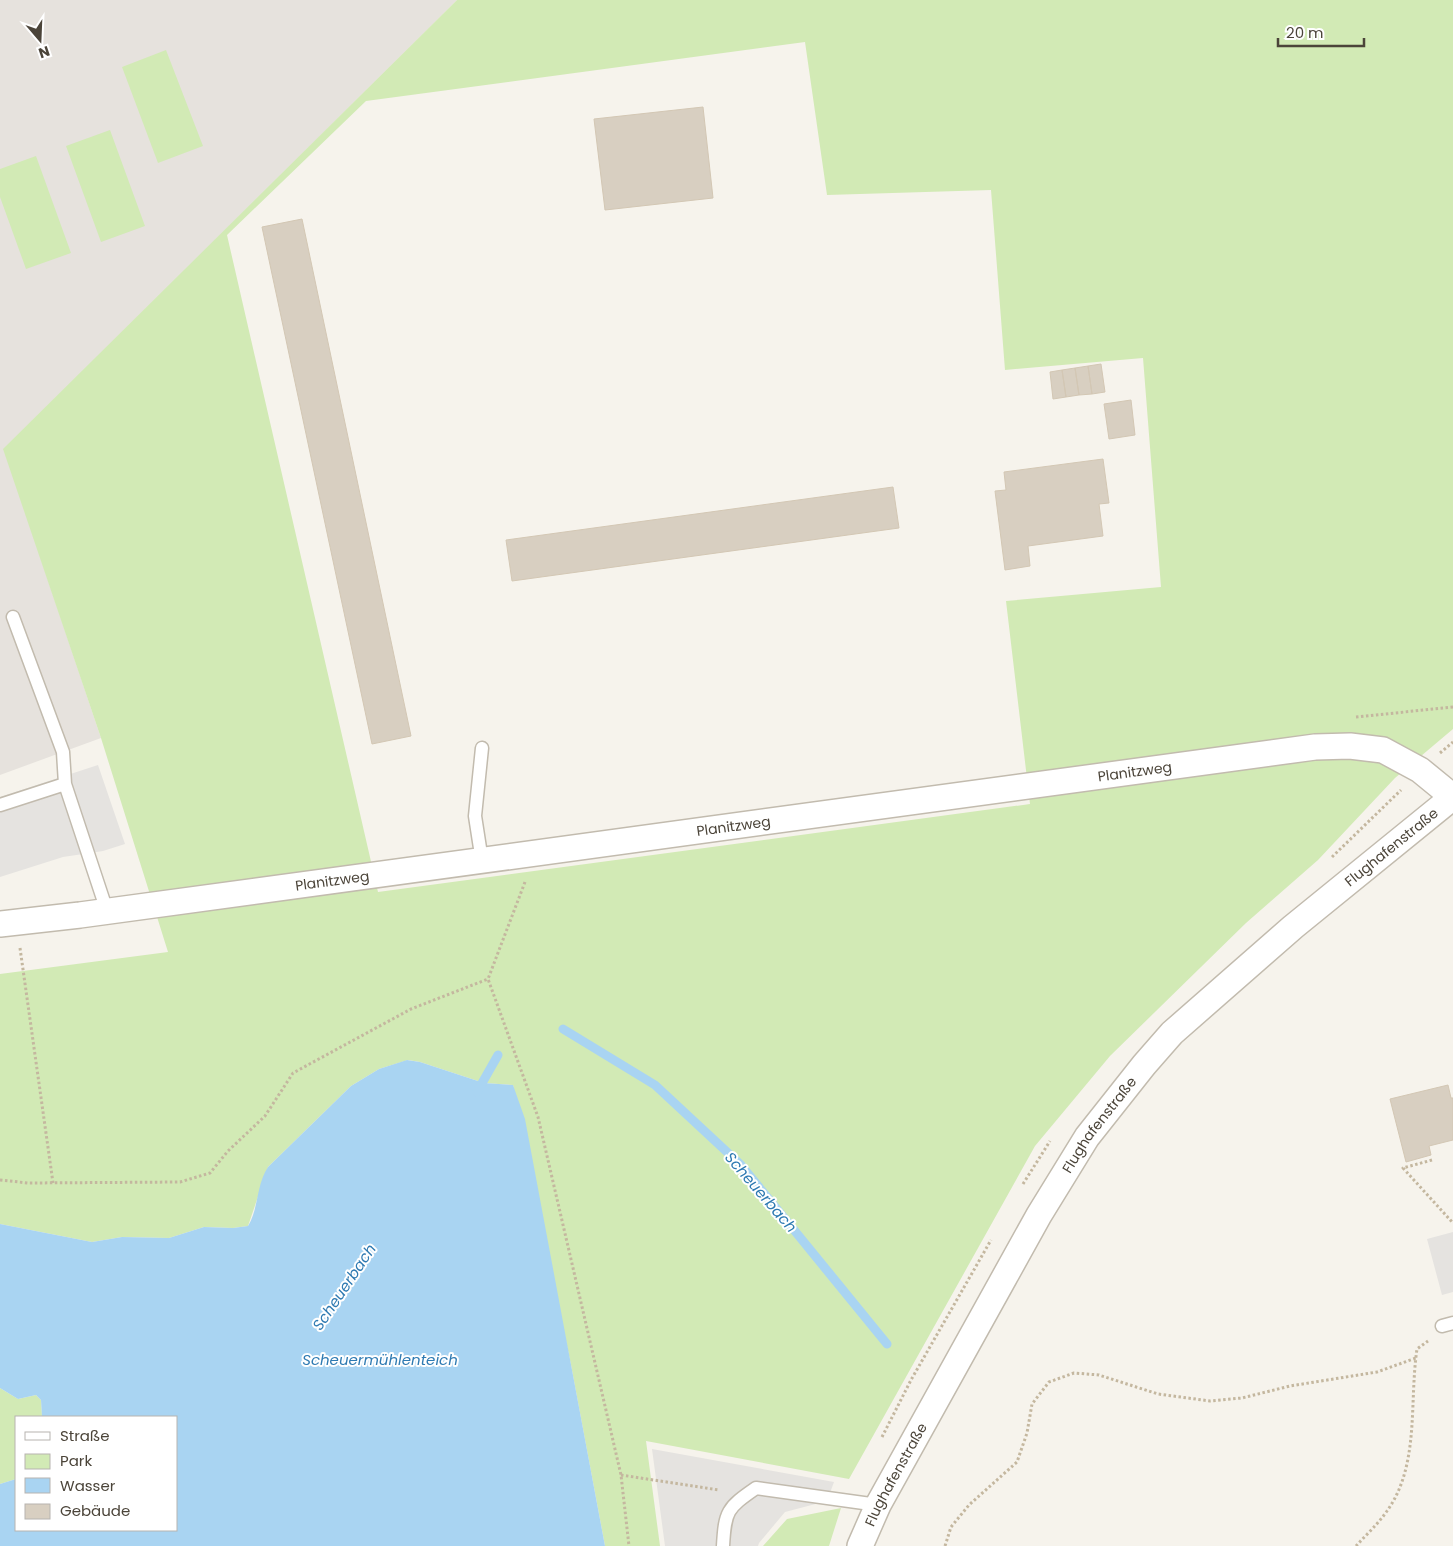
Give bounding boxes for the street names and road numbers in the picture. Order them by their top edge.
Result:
street label: Planitzweg [1096,757,1173,786]
street label: Flughafenstraße [1340,803,1443,891]
street label: Planitzweg [695,811,772,841]
street label: Planitzweg [294,866,370,896]
street label: Flughafenstraße [1057,1072,1141,1177]
street label: Flughafenstraße [860,1419,932,1529]

